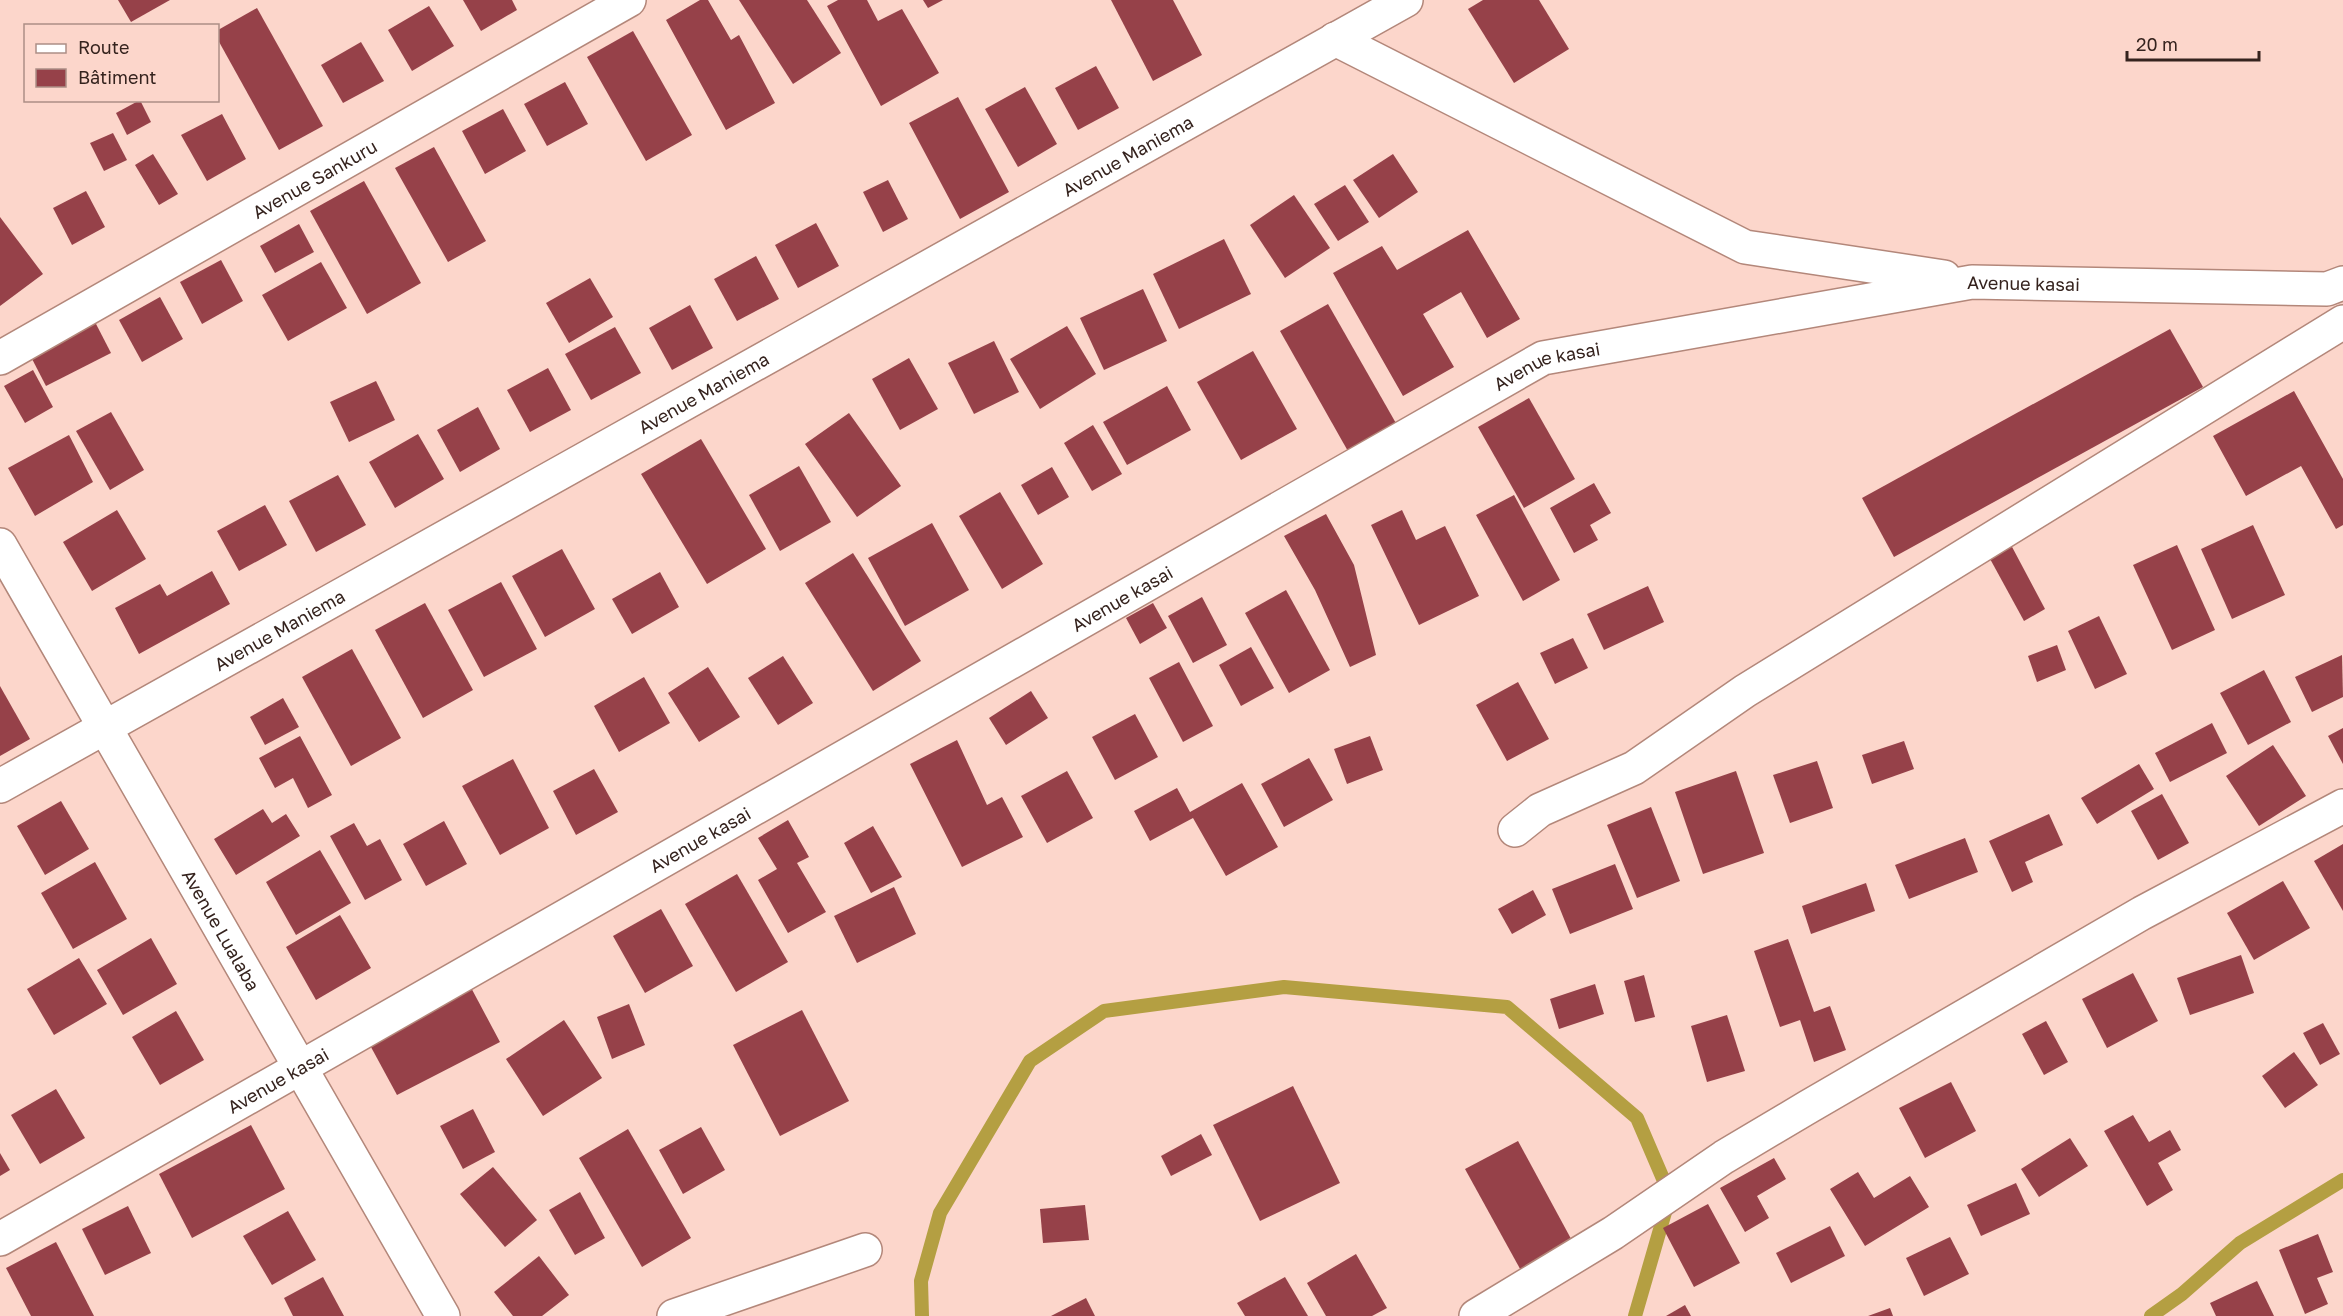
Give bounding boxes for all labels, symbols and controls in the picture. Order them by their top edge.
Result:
legend [24,24,219,102]
scale bar [2127,24,2259,62]
text: 20 m [2136,33,2178,55]
text: Route [78,36,129,58]
text: Bâtiment [78,66,157,88]
street label: Avenue Maniema [1059,110,1197,201]
street label: Avenue Sankuru [248,135,381,223]
street label: Avenue kasai [1967,271,2080,295]
street label: Avenue kasai [1490,337,1602,395]
street label: Avenue Maniema [634,347,773,438]
street label: Avenue kasai [1068,561,1176,636]
street label: Avenue Maniema [210,585,348,675]
street label: Avenue kasai [646,802,754,877]
street label: Avenue Lualaba [178,865,265,995]
street label: Avenue kasai [223,1043,332,1118]

